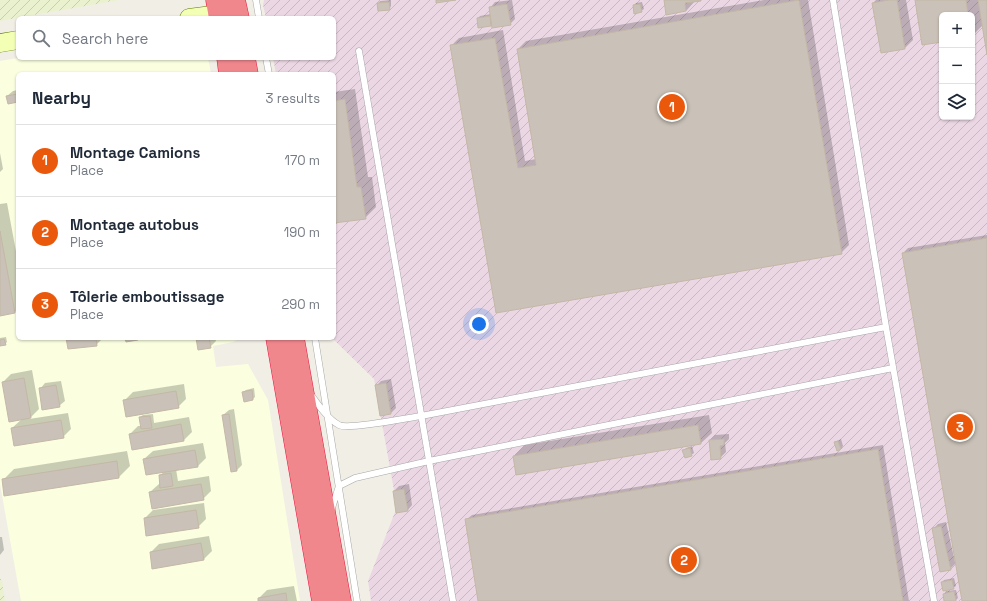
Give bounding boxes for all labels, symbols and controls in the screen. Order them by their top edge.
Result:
map controls [939,12,975,120]
button: + [939,12,975,48]
search box [16,16,336,60]
icon: search [30,27,52,49]
text: Search here [62,29,148,48]
button: − [939,48,975,84]
button: layers [939,84,975,120]
text: Nearby [32,87,91,109]
text: 3 results [266,90,320,107]
pin: 1 [659,92,685,122]
text: Montage Camions [70,143,200,162]
text: 1 [42,152,48,169]
text: 170 m [284,152,320,169]
text: Place [70,162,104,179]
text: Montage autobus [70,215,199,234]
text: 2 [41,224,49,241]
text: 190 m [284,224,320,241]
text: Place [70,234,104,251]
text: Tôlerie emboutissage [70,287,224,306]
text: 3 [41,296,49,313]
text: 290 m [281,296,320,313]
text: Place [70,306,104,323]
your location [469,314,489,334]
pin: 3 [947,412,973,442]
pin: 2 [671,545,697,575]

